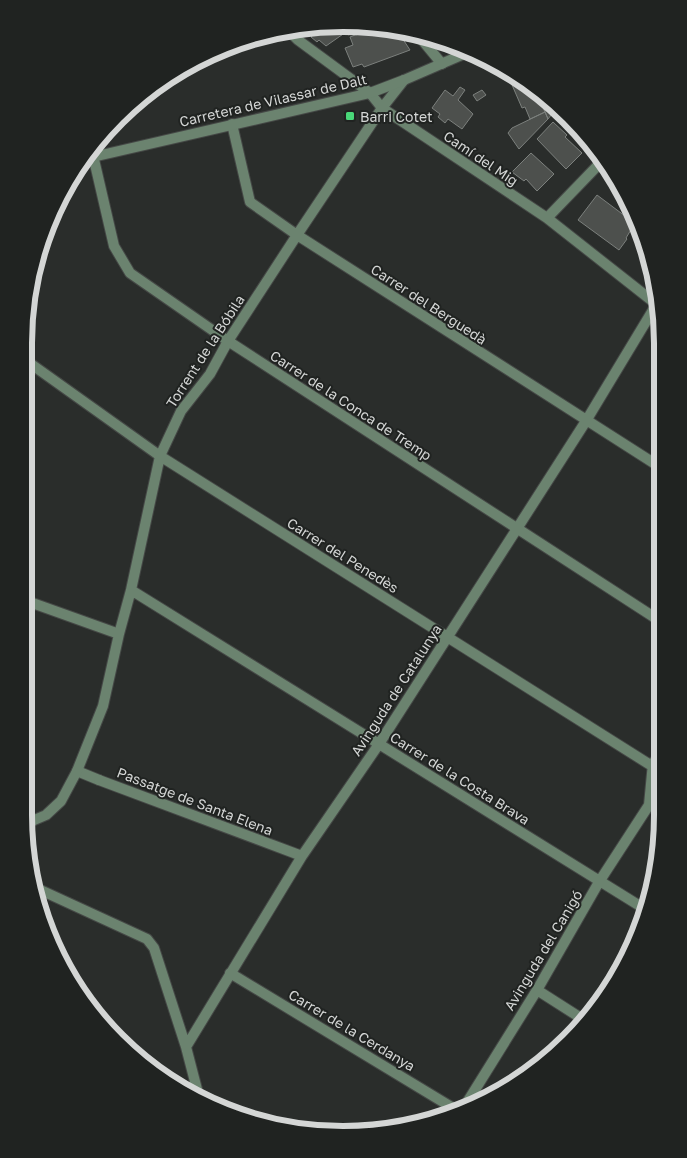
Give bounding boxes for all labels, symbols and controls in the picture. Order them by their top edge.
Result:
street label: Carretera de Vilassar de Dalt [178,70,368,130]
place label: Barri Cotet [360,108,433,125]
marker: Barri Cotet [344,110,356,122]
street label: Camí del Mig [441,127,521,189]
street label: Carrer del Berguedà [368,260,490,348]
street label: Torrent de la Bóbila [162,291,248,411]
street label: Carrer de la Conca de Tremp [267,346,435,464]
street label: Carrer del Penedès [284,514,402,596]
street label: Avinguda de Catalunya [347,621,445,759]
street label: Carrer de la Costa Brava [387,728,533,828]
street label: Passatge de Santa Elena [115,763,275,839]
street label: Avinguda del Canigó [500,887,586,1013]
street label: Carrer de la Cerdanya [286,985,418,1075]

